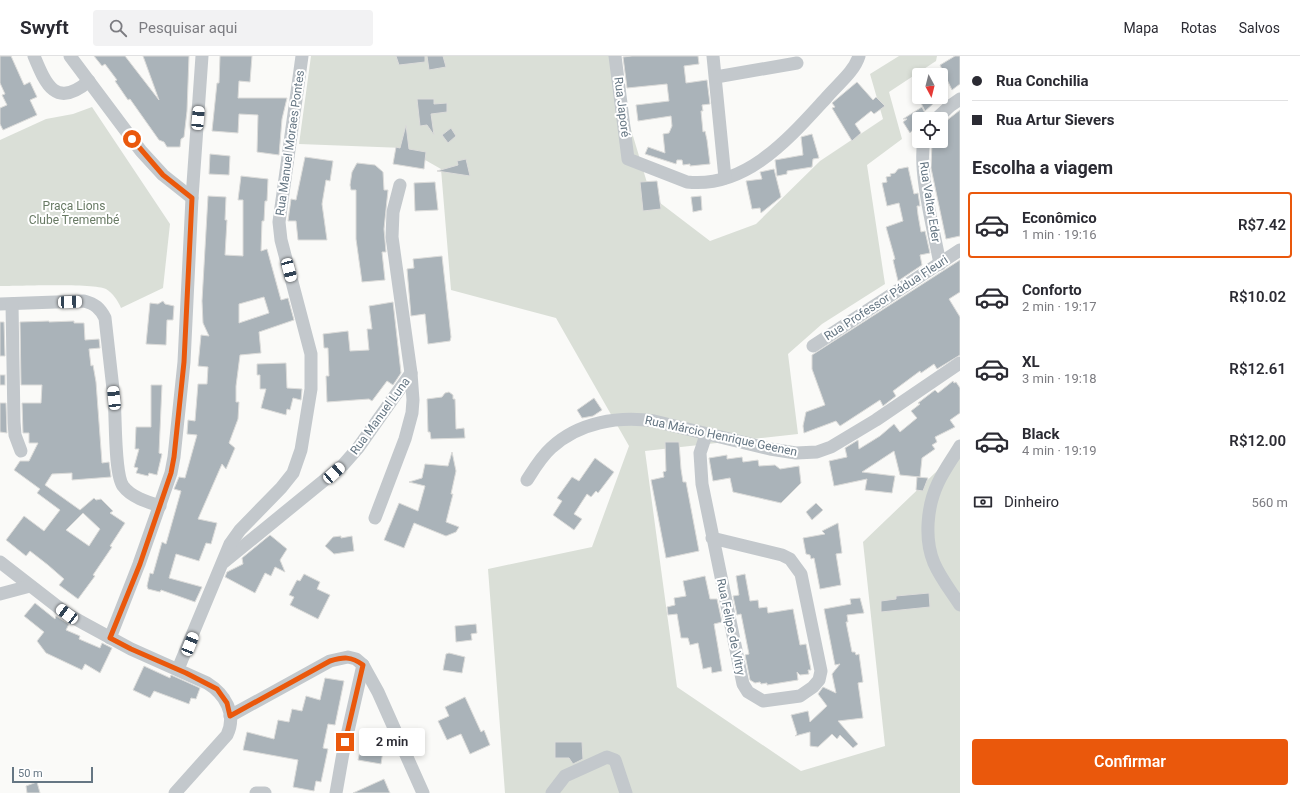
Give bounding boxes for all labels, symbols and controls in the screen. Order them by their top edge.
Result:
search box [93,10,373,46]
text: Swyft [20,16,69,39]
icon: search [107,17,129,39]
text: Pesquisar aqui [139,19,237,37]
text: Mapa [1123,20,1159,36]
text: Rotas [1181,20,1217,36]
text: Salvos [1239,20,1280,36]
north arrow [912,68,948,104]
map controls [912,68,948,148]
street label: Rua Manuel Moraes Pontes [273,69,307,217]
text: Rua Conchilia [996,72,1089,90]
street label: Rua Japoré [611,76,633,138]
car [191,106,205,130]
text: Rua Artur Sievers [996,111,1114,129]
button: locate [912,112,948,148]
route start [123,130,141,148]
text: Escolha a viagem [972,157,1113,178]
street label: Rua Valter Eder [917,161,943,243]
park label: Praça Lions Clube Tremembé [29,199,119,227]
icon: car [974,207,1010,243]
text: Econômico [1022,209,1097,227]
text: R$7.42 [1238,216,1286,234]
text: 1 min · 19:16 [1022,227,1097,242]
street label: Rua Professor Pádua Fleuri [821,253,951,343]
car [280,257,298,283]
icon: car [974,279,1010,315]
text: Conforto [1022,281,1082,299]
text: R$10.02 [1229,288,1286,306]
car [58,296,82,308]
text: 2 min · 19:17 [1022,299,1097,314]
icon: car [974,351,1010,387]
text: XL [1022,353,1040,371]
text: R$12.61 [1229,360,1286,378]
text: 3 min · 19:18 [1022,371,1097,386]
street label: Rua Manuel Luna [347,375,413,457]
car [107,385,121,411]
street label: Rua Márcio Henrique Geenen [644,413,798,459]
icon: car [974,423,1010,459]
text: Black [1022,425,1059,443]
text: R$12.00 [1229,432,1286,450]
text: 4 min · 19:19 [1022,443,1097,458]
car [321,461,347,485]
icon: cash [972,491,994,513]
text: Dinheiro [1004,493,1059,511]
text: 560 m [1251,495,1288,510]
street label: Rua Felipe de Vitry [714,577,748,677]
car [54,602,80,626]
car [180,631,200,657]
callout: 2 min [359,728,425,756]
route end [336,733,354,751]
text: 2 min [376,734,408,749]
button: Confirmar [972,739,1288,785]
scale bar [12,765,93,784]
text: 50 m [18,767,43,780]

